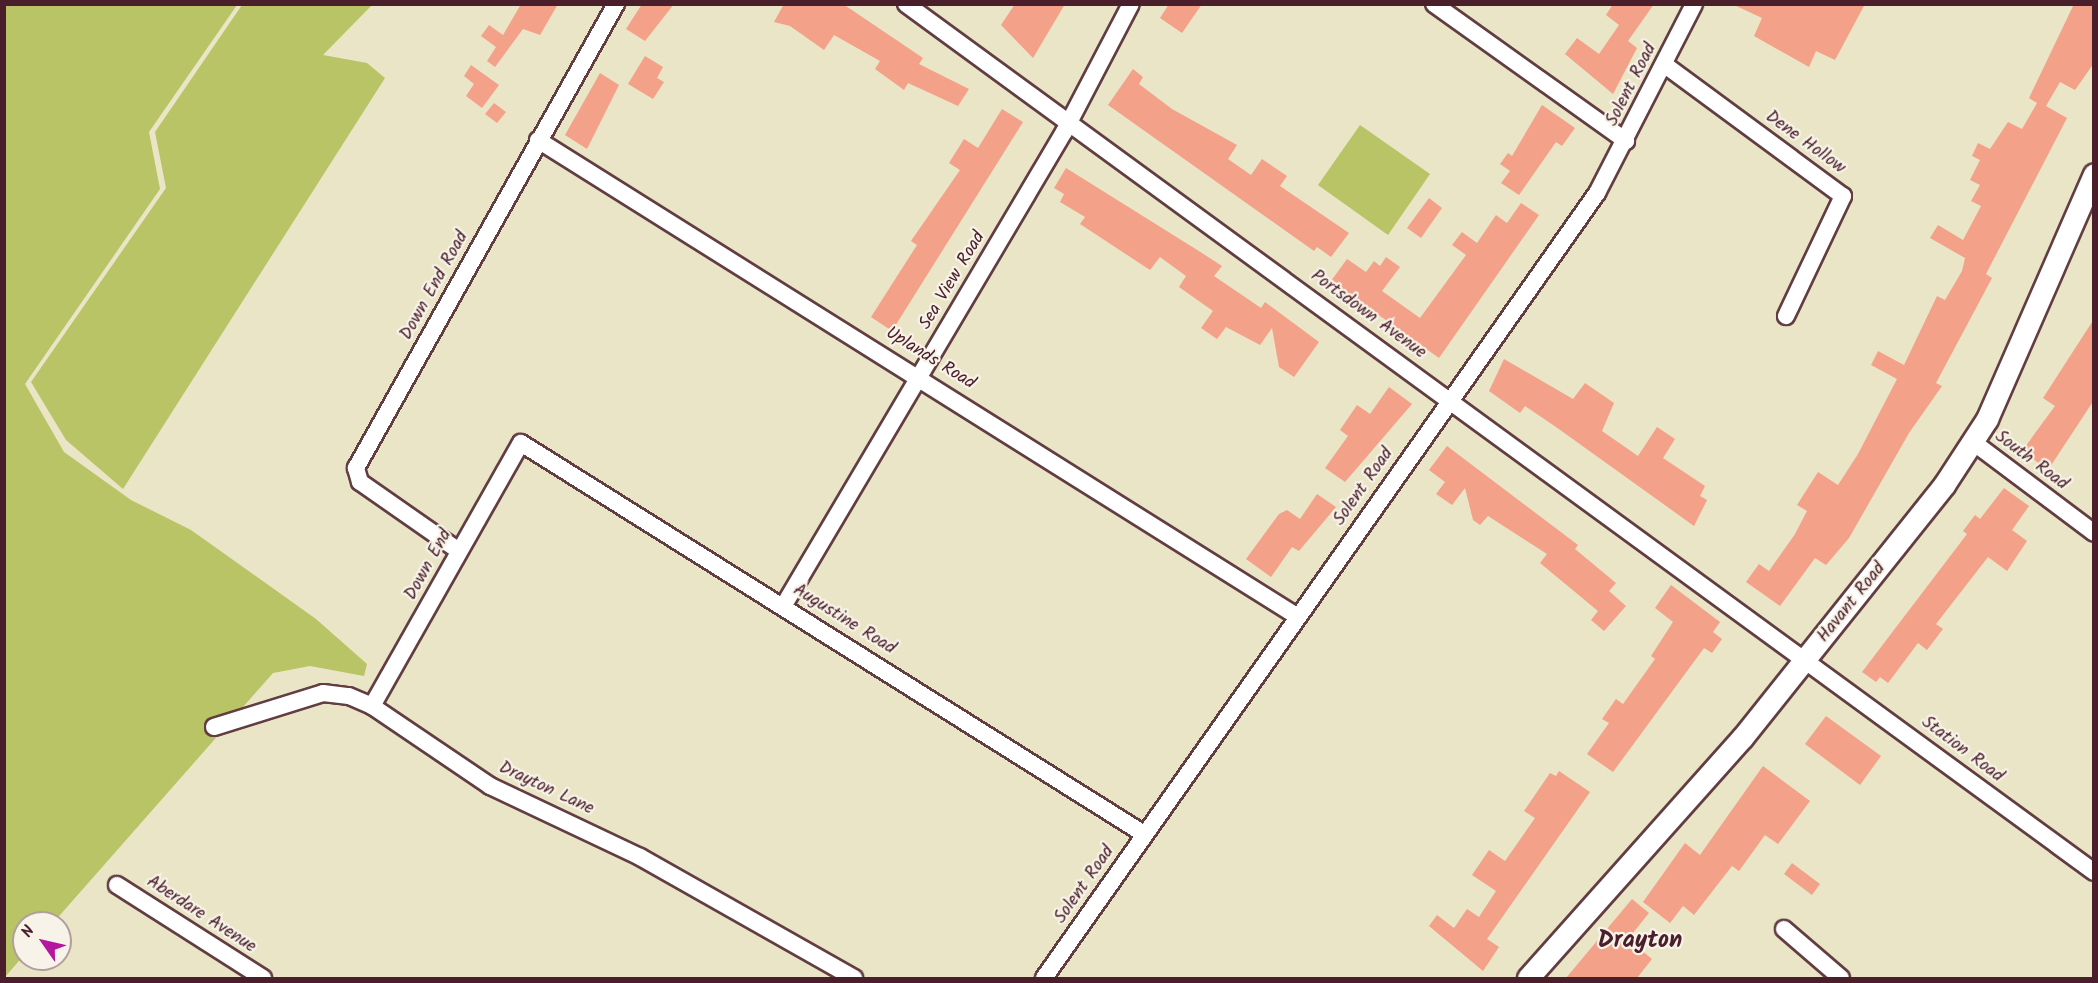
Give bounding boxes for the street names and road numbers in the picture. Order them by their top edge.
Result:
street label: Solent Road [1602,40,1662,130]
street label: Dene Hollow [1761,107,1849,179]
street label: Down End Road [396,228,474,344]
street label: Sea View Road [915,228,991,334]
street label: Portsdown Avenue [1306,266,1430,364]
street label: Uplands Road [881,323,979,395]
street label: South Road [1990,426,2072,496]
street label: Solent Road [1329,444,1399,530]
street label: Down End [401,526,457,604]
street label: Havant Road [1813,559,1891,647]
street label: Augustine Road [789,580,899,660]
street label: Station Road [1917,712,2007,788]
street label: Drayton Lane [495,758,597,820]
street label: Solent Road [1050,842,1120,928]
street label: Aberdare Avenue [142,872,260,958]

